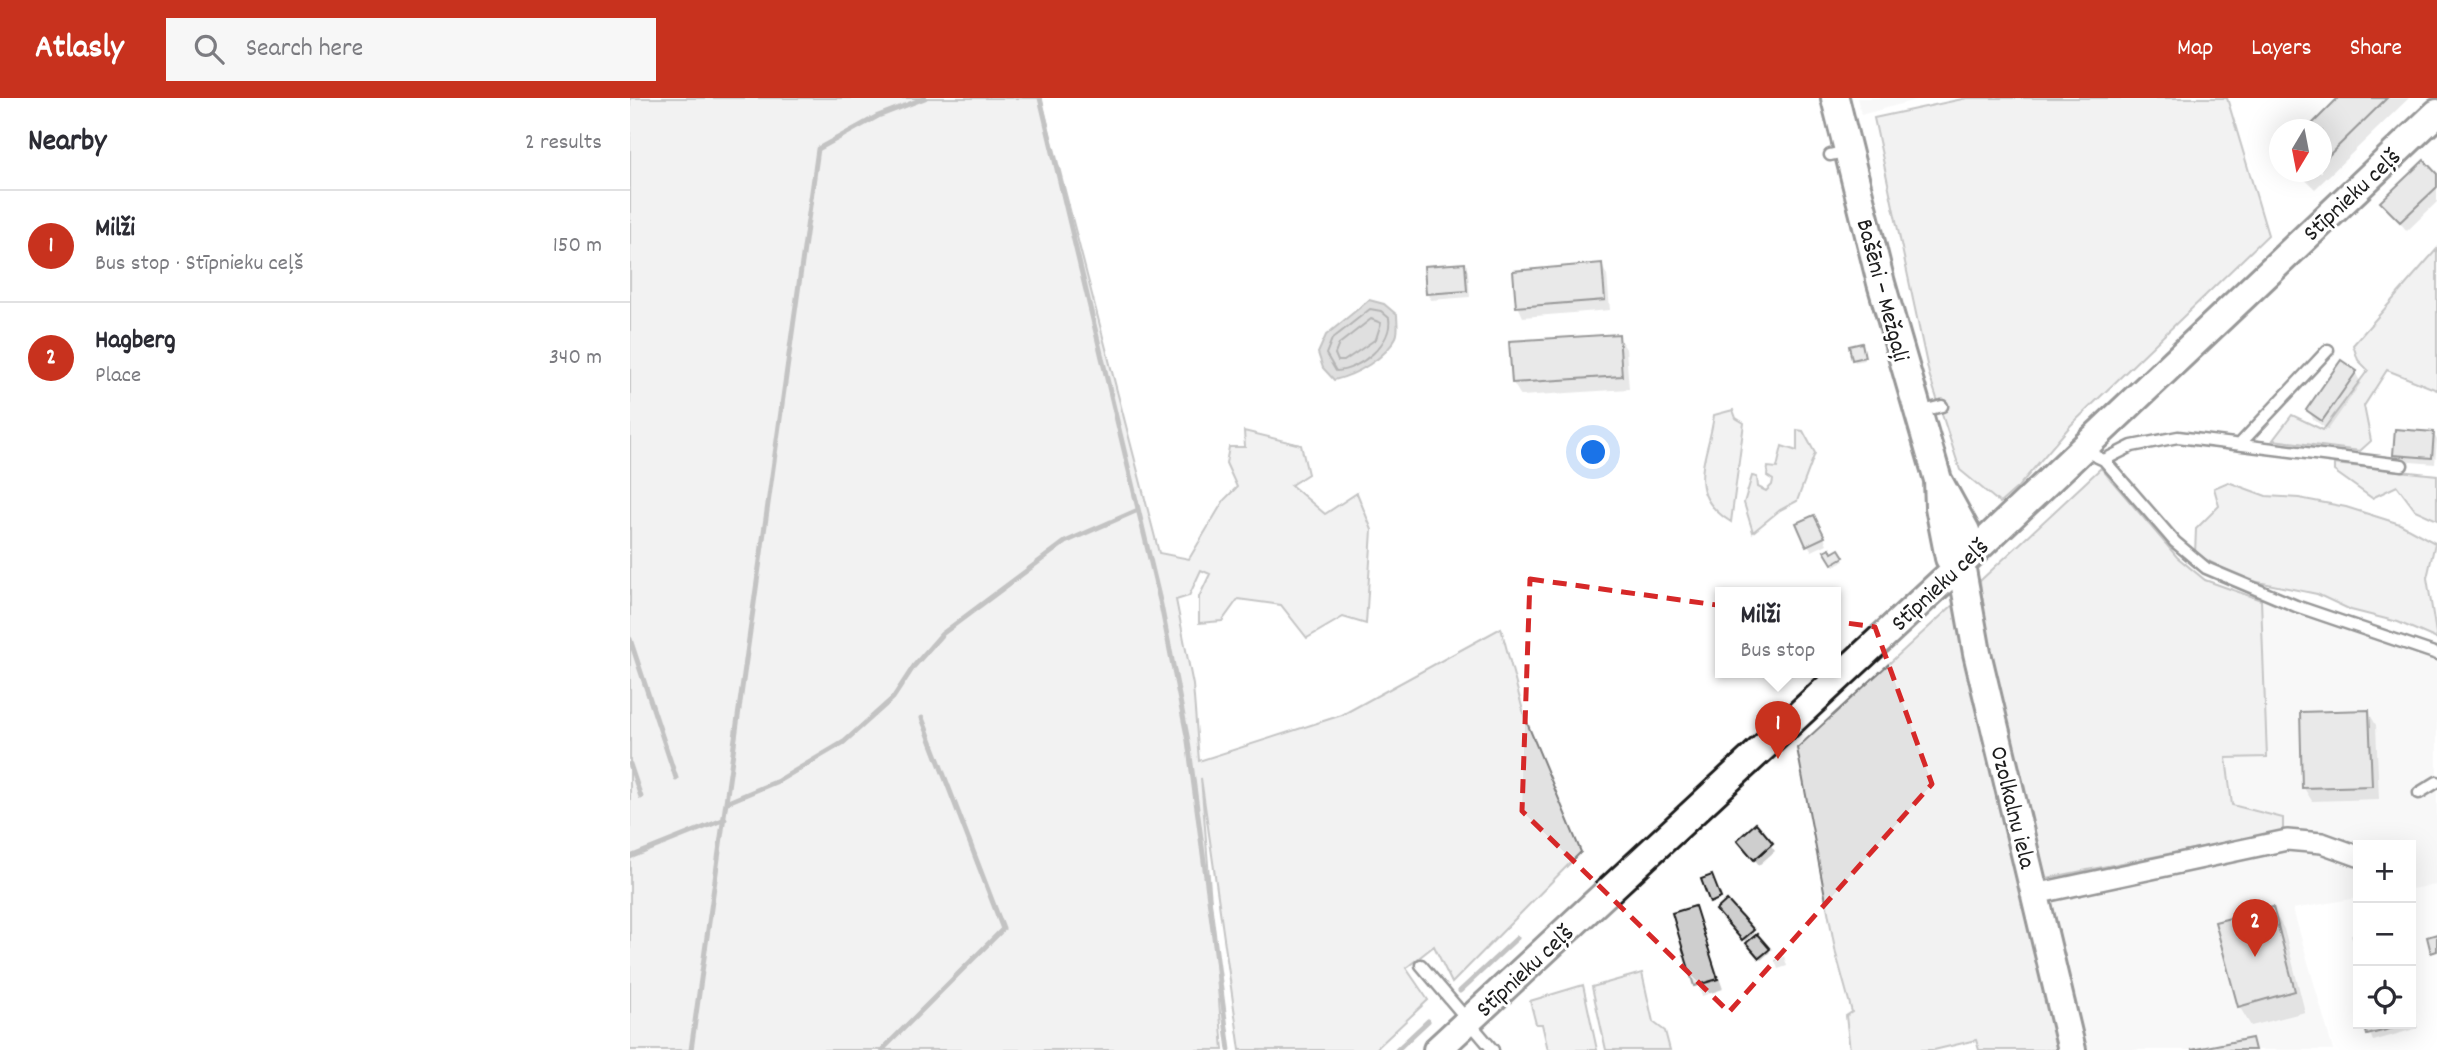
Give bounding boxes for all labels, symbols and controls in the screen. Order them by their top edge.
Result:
search box [166,18,656,81]
text: Atlasly [35,26,124,73]
icon: search [190,30,228,68]
text: Search here [246,31,363,68]
text: Map [2177,32,2213,66]
text: Layers [2251,32,2312,66]
text: Share [2350,32,2402,66]
north arrow [2269,119,2332,182]
text: Nearby [28,122,106,165]
text: 2 results [525,127,602,160]
street label: Stīpnieku ceļš [2296,142,2410,251]
text: Milži [95,211,135,248]
street label: Bašēni – Mežgaļi [1846,216,1916,366]
text: 1 [48,230,54,263]
text: 150 m [553,230,602,263]
text: Bus stop · Stīpnieku ceļš [95,248,303,281]
text: Hagberg [95,323,176,360]
text: 2 [46,342,56,375]
text: 340 m [549,342,602,375]
text: Place [95,360,141,393]
your location [1576,435,1610,469]
street label: Stīpnieku ceļš [1884,532,1998,641]
popup [1715,587,1841,678]
text: Milži [1741,598,1781,635]
text: Bus stop [1741,635,1815,668]
pin: 1 [1755,701,1801,759]
street label: Ozolkalnu iela [1979,743,2043,873]
map controls [2353,840,2416,1029]
button: + [2353,840,2416,903]
pin: 2 [2232,899,2278,957]
button: − [2353,903,2416,966]
street label: Stīpnieku ceļš [1469,918,1583,1027]
button: locate [2353,966,2416,1029]

